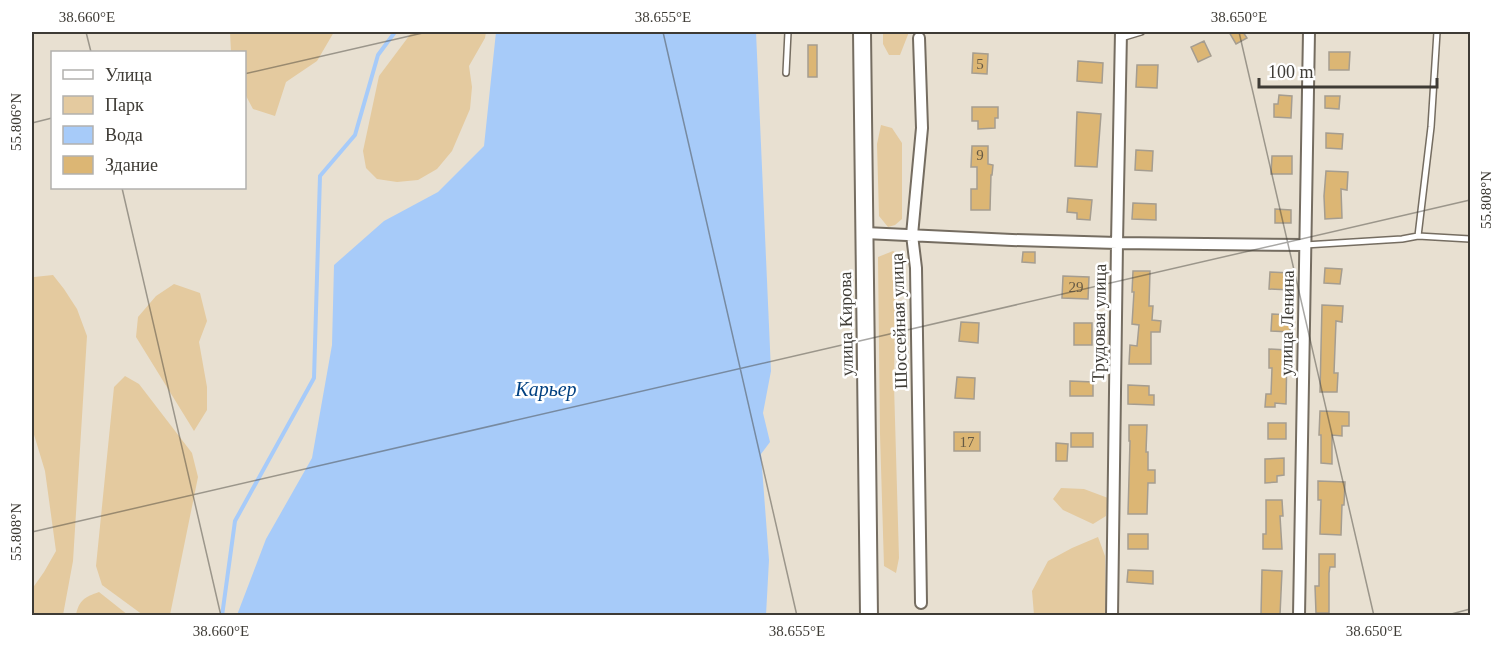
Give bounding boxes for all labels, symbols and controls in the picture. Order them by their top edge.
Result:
text: 38.660°E [59,9,115,25]
text: 38.655°E [635,9,691,25]
text: 38.650°E [1211,9,1267,25]
legend [51,51,246,189]
scale bar [1259,51,1438,89]
house number: 5 [976,56,984,72]
text: 100 m [1268,62,1314,82]
text: Улица [105,65,152,85]
text: 55.806°N [8,93,24,151]
text: Парк [105,95,144,115]
text: Вода [105,125,143,145]
house number: 9 [976,147,984,163]
text: Здание [105,155,158,175]
text: 55.808°N [1478,171,1494,229]
street label: Шоссейная улица [887,253,911,389]
street label: Трудовая улица [1088,264,1110,382]
street label: улица Ленина [1276,270,1298,376]
street label: улица Кирова [835,271,857,377]
house number: 29 [1069,279,1084,295]
water label: Карьер [514,378,577,401]
house number: 17 [960,434,975,450]
text: 55.808°N [8,503,24,561]
text: 38.660°E [193,623,249,639]
text: 38.655°E [769,623,825,639]
text: 38.650°E [1346,623,1402,639]

